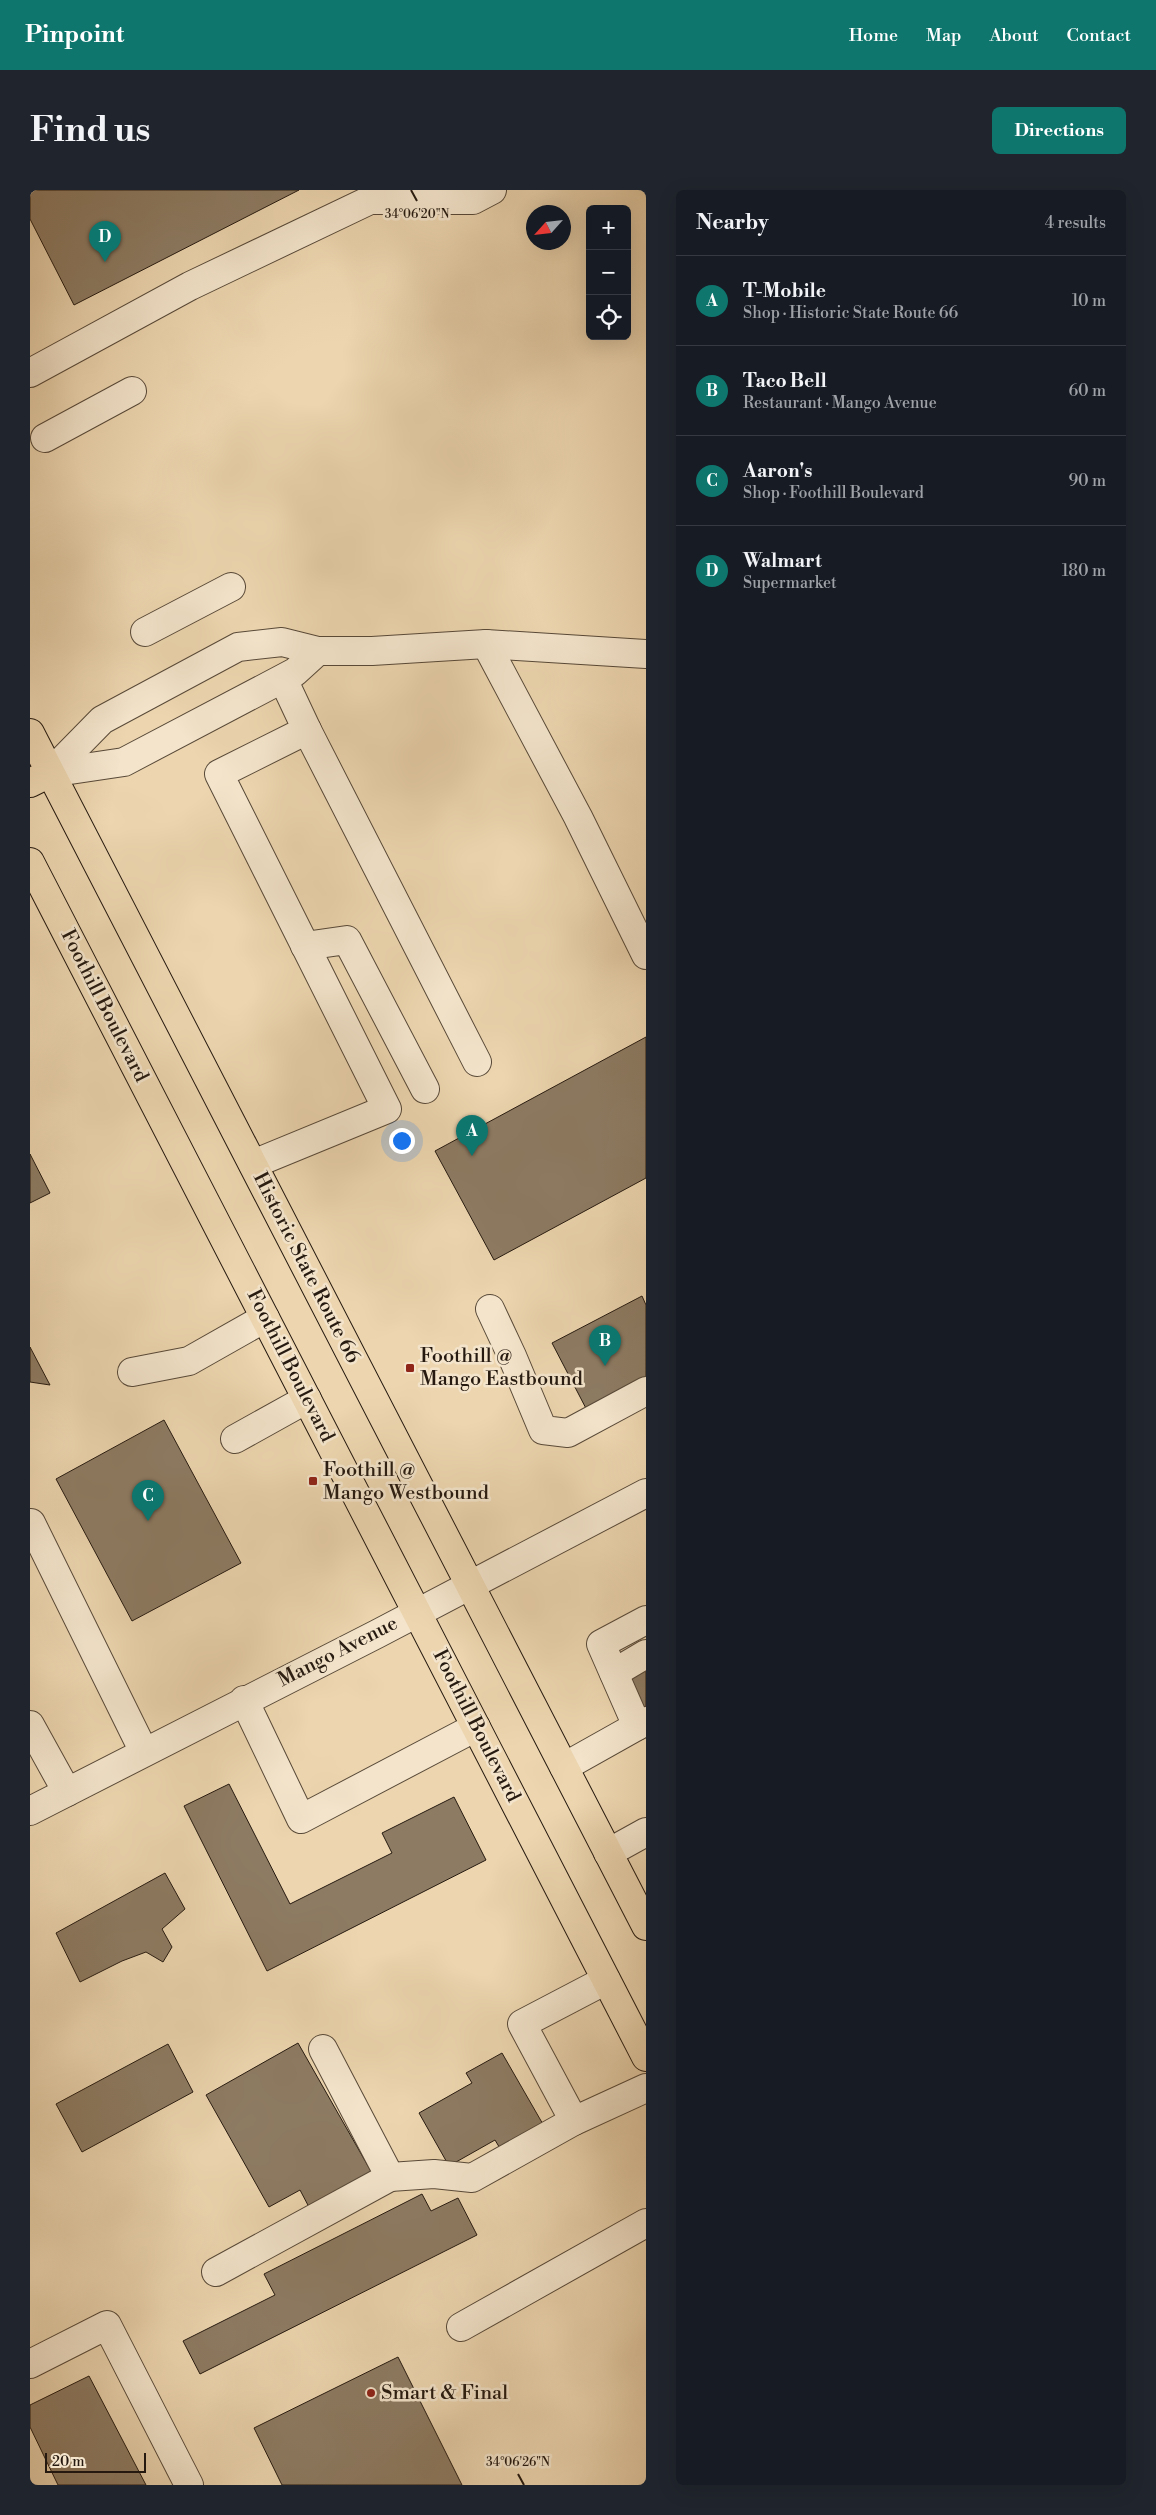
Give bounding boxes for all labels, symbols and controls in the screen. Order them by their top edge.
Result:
text: Pinpoint [25,20,124,50]
text: Home [849,24,898,47]
text: Map [926,24,962,47]
text: About [990,24,1039,47]
text: Contact [1067,24,1131,47]
button: Directions [992,107,1126,154]
text: Find us [30,109,150,152]
north arrow [526,205,571,250]
map controls [586,205,631,340]
button: + [586,205,631,250]
text: 34°06'20"N [385,207,449,222]
text: Nearby [696,210,769,236]
text: 4 results [1045,213,1106,233]
pin: D [89,221,121,262]
button: − [586,250,631,295]
text: T-Mobile [743,279,826,303]
text: A [706,291,718,311]
text: 10 m [1072,291,1106,311]
button: locate [586,295,631,340]
text: Shop · Historic State Route 66 [743,303,958,323]
text: Taco Bell [743,369,827,393]
text: B [706,381,718,401]
text: 60 m [1068,381,1106,401]
text: Restaurant · Mango Avenue [743,393,937,413]
text: Aaron's [743,459,812,483]
text: C [706,471,718,491]
text: 90 m [1068,471,1106,491]
text: Shop · Foothill Boulevard [743,483,924,503]
text: Walmart [743,549,822,573]
text: D [706,561,718,581]
text: 180 m [1062,561,1106,581]
text: Supermarket [743,573,837,593]
street label: Foothill Boulevard [55,925,154,1087]
pin: A [456,1115,488,1156]
your location [389,1128,415,1154]
street label: Historic State Route 66 [247,1168,365,1368]
street label: Foothill Boulevard [241,1285,340,1447]
pin: B [589,1325,621,1366]
place label: Foothill @ Mango Eastbound [420,1344,584,1392]
marker: Foothill @ Mango Eastbound [404,1362,416,1374]
place label: Foothill @ Mango Westbound [323,1458,490,1506]
marker: Foothill @ Mango Westbound [307,1475,319,1487]
pin: C [132,1480,164,1521]
street label: Mango Avenue [274,1611,402,1693]
street label: Foothill Boulevard [427,1645,526,1807]
place label: Smart & Final [381,2381,508,2406]
marker: Smart & Final [365,2387,377,2399]
scale bar [45,2450,146,2473]
text: 20 m [52,2453,84,2471]
text: 34°06'26"N [486,2455,550,2470]

